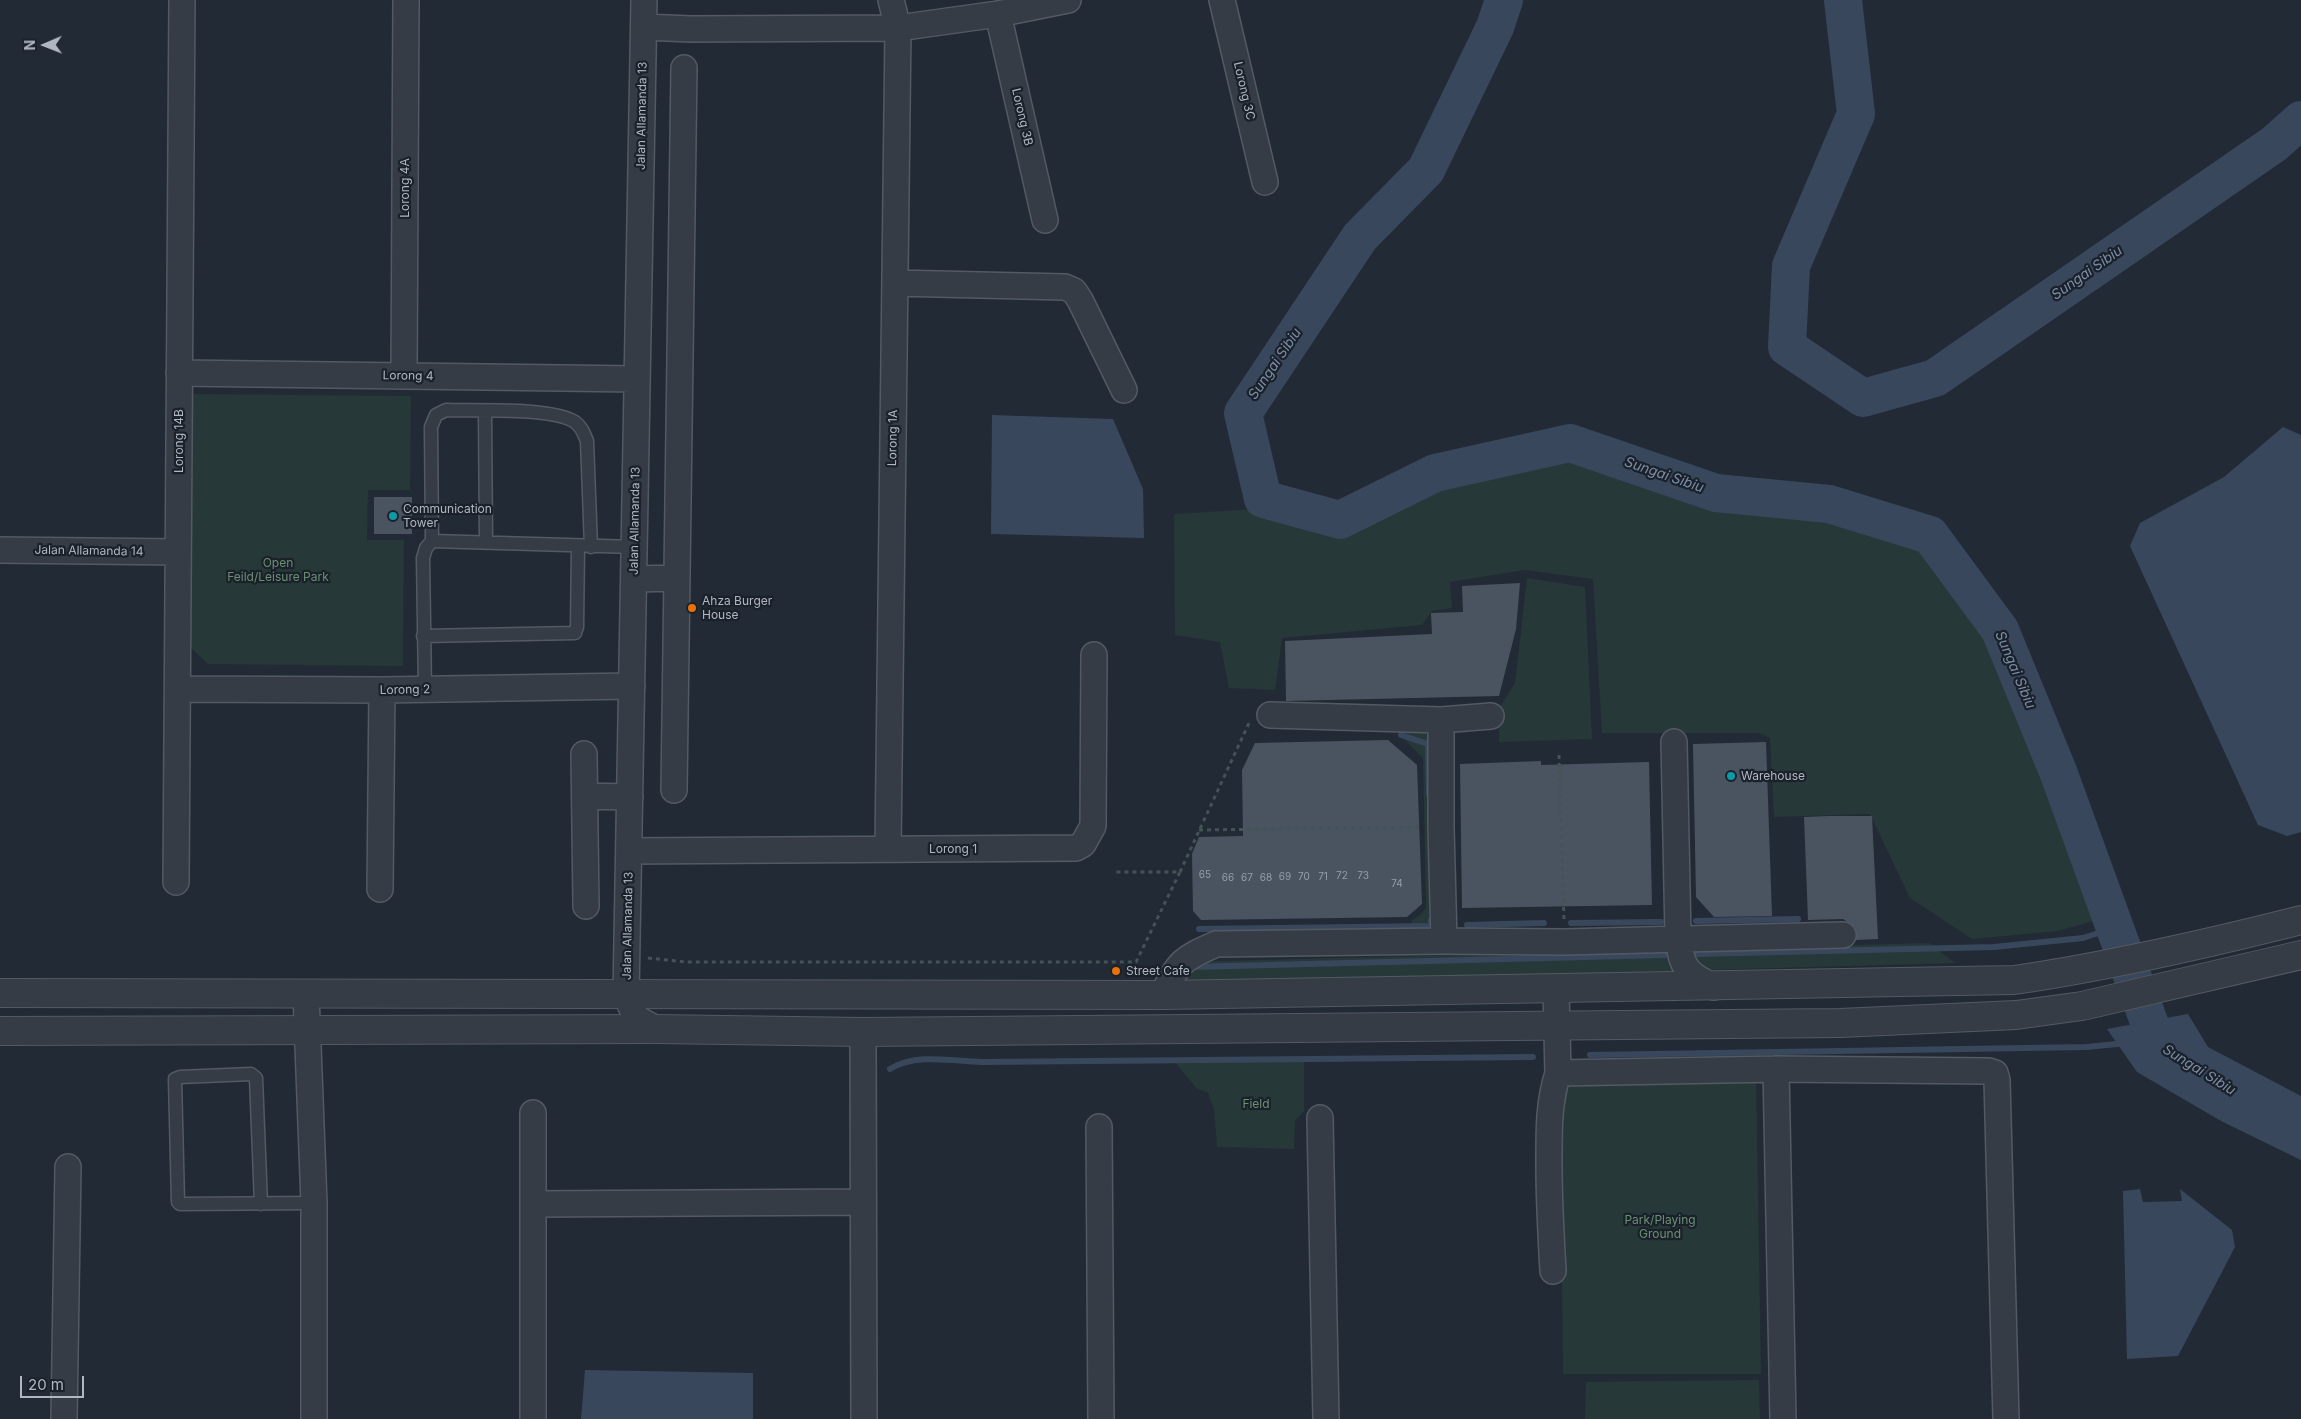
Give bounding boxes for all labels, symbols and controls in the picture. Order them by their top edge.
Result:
north arrow [20,20,70,70]
text: N [21,40,38,51]
street label: Lorong 3C [1230,60,1258,122]
street label: Jalan Allamanda 13 [634,62,650,170]
street label: Lorong 3B [1008,87,1036,147]
street label: Lorong 4A [398,158,412,218]
water label: Sungai Sibiu [2048,242,2126,304]
water label: Sungai Sibiu [1245,325,1305,403]
street label: Lorong 4 [382,368,434,384]
street label: Lorong 14B [172,409,186,473]
street label: Lorong 1A [885,410,901,466]
water label: Sungai Sibiu [1622,454,1706,496]
street label: Jalan Allamanda 13 [627,467,643,575]
place label: Communication Tower [403,502,492,530]
marker: Communication Tower [387,510,399,522]
street label: Jalan Allamanda 14 [34,543,144,559]
park label: Open Feild/Leisure Park [227,556,329,584]
place label: Ahza Burger House [702,594,772,622]
marker: Ahza Burger House [686,602,698,614]
water label: Sungai Sibiu [1991,629,2039,711]
street label: Lorong 2 [380,682,430,698]
place label: Warehouse [1741,769,1805,783]
marker: Warehouse [1725,770,1737,782]
street label: Lorong 1 [929,842,977,856]
house number: 65 [1199,869,1211,881]
house number: 72 [1336,870,1348,882]
house number: 73 [1357,870,1369,882]
house number: 69 [1279,871,1291,883]
house number: 70 [1298,871,1310,883]
house number: 71 [1318,871,1328,883]
street label: Jalan Allamanda 13 [620,872,636,980]
house number: 66 [1222,872,1234,884]
house number: 67 [1241,872,1253,884]
house number: 68 [1260,872,1272,884]
house number: 74 [1391,878,1403,890]
place label: Street Cafe [1126,964,1190,978]
marker: Street Cafe [1110,965,1122,977]
water label: Sungai Sibiu [2159,1041,2239,1099]
park label: Field [1242,1097,1270,1111]
park label: Park/Playing Ground [1624,1213,1696,1241]
scale bar [22,1366,86,1398]
text: 20 m [28,1375,64,1394]

